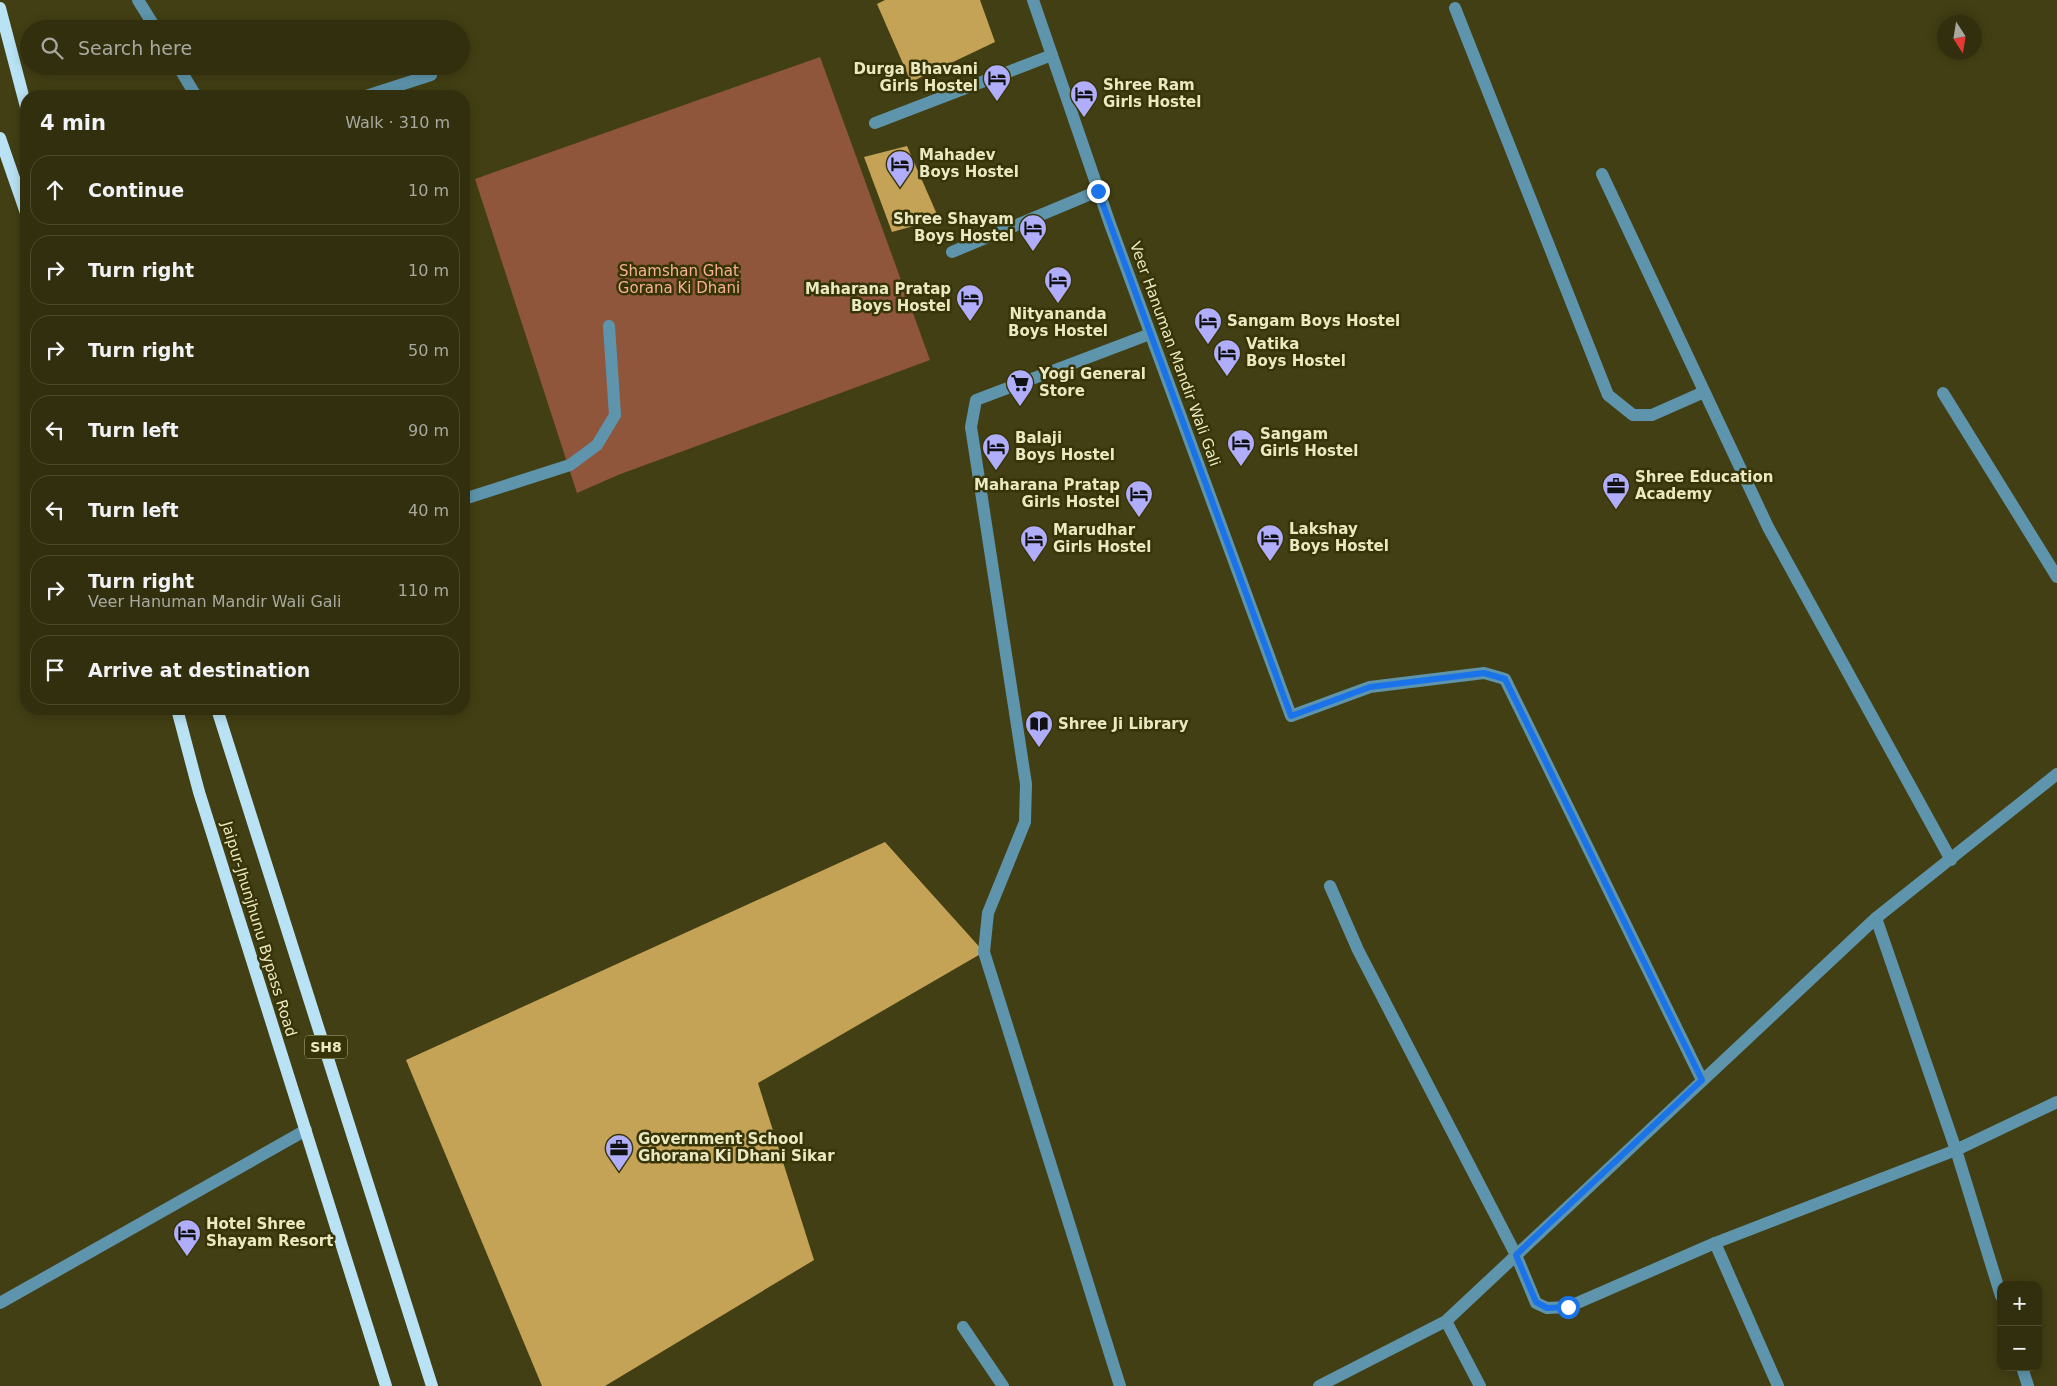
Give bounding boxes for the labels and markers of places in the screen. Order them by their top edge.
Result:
place label: Durga Bhavani Girls Hostel [853,60,978,95]
hotel icon: Durga Bhavani Girls Hostel [982,63,1012,102]
place label: Shree Ram Girls Hostel [1103,76,1201,111]
hotel icon: Shree Ram Girls Hostel [1069,79,1099,118]
place label: Mahadev Boys Hostel [919,146,1019,181]
hotel icon: Mahadev Boys Hostel [885,149,915,188]
place label: Shree Shayam Boys Hostel [893,210,1014,245]
hotel icon: Shree Shayam Boys Hostel [1018,213,1048,252]
hotel icon: Nityananda Boys Hostel [1043,265,1073,304]
place label: Maharana Pratap Boys Hostel [805,280,951,315]
hotel icon: Maharana Pratap Boys Hostel [955,283,985,322]
place label: Nityananda Boys Hostel [1008,305,1108,340]
hotel icon: Sangam Boys Hostel [1193,306,1223,345]
place label: Sangam Boys Hostel [1227,312,1400,330]
place label: Vatika Boys Hostel [1246,335,1346,370]
hotel icon: Vatika Boys Hostel [1212,338,1242,377]
place label: Yogi General Store [1038,365,1146,400]
supermarket icon: Yogi General Store [1005,368,1035,407]
place label: Sangam Girls Hostel [1260,425,1358,460]
hotel icon: Sangam Girls Hostel [1226,428,1256,467]
place label: Balaji Boys Hostel [1015,429,1115,464]
hotel icon: Balaji Boys Hostel [981,432,1011,471]
place label: Shree Education Academy [1635,468,1773,503]
office icon: Shree Education Academy [1601,471,1631,510]
place label: Maharana Pratap Girls Hostel [974,476,1120,511]
hotel icon: Maharana Pratap Girls Hostel [1124,479,1154,518]
place label: Lakshay Boys Hostel [1289,520,1389,555]
place label: Marudhar Girls Hostel [1053,521,1151,556]
hotel icon: Lakshay Boys Hostel [1255,523,1285,562]
hotel icon: Marudhar Girls Hostel [1019,524,1049,563]
library icon: Shree Ji Library [1024,709,1054,748]
place label: Shree Ji Library [1058,715,1189,733]
place label: Government School Ghorana Ki Dhani Sikar [638,1130,835,1165]
office icon: Government School Ghorana Ki Dhani Sikar [604,1133,634,1172]
place label: Hotel Shree Shayam Resort [206,1215,333,1250]
hotel icon: Hotel Shree Shayam Resort [172,1218,202,1257]

